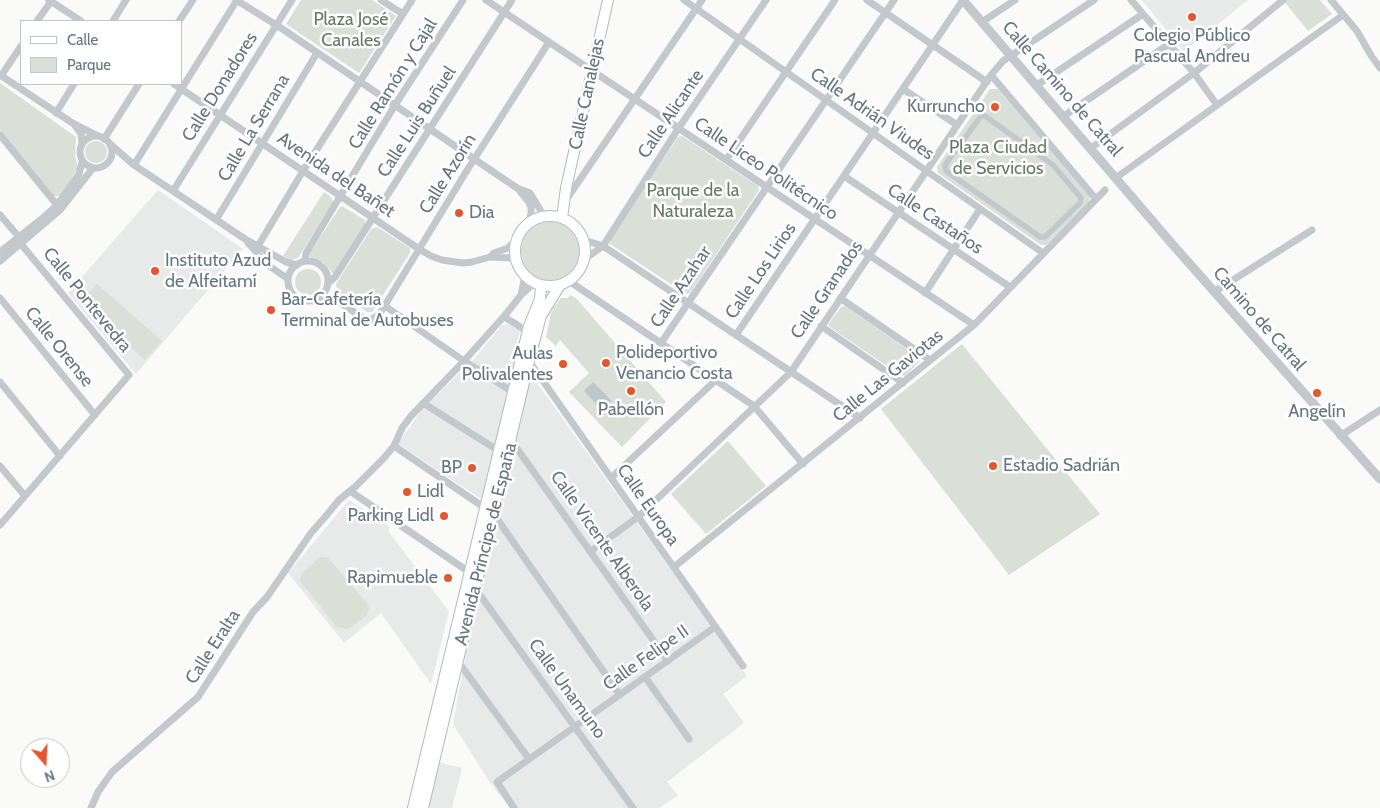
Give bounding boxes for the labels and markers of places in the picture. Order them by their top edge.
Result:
marker: Colegio Público Pascual Andreu [1186,11,1198,23]
place label: Colegio Público Pascual Andreu [1134,25,1250,68]
place label: Kurruncho [907,96,985,118]
marker: Kurruncho [989,101,1001,113]
place label: Dia [469,202,494,224]
marker: Dia [453,207,465,219]
place label: Instituto Azud de Alfeitamí [165,250,271,292]
marker: Instituto Azud de Alfeitamí [149,265,161,277]
place label: Bar-Cafetería Terminal de Autobuses [281,289,454,332]
marker: Bar-Cafetería Terminal de Autobuses [265,304,277,316]
place label: Polideportivo Venancio Costa [616,342,733,384]
place label: Aulas Polivalentes [462,343,553,386]
marker: Polideportivo Venancio Costa [600,357,612,369]
marker: Aulas Polivalentes [557,358,569,370]
marker: Pabellón [625,385,637,397]
marker: Angelín [1311,387,1323,399]
place label: Pabellón [598,399,664,421]
place label: Angelín [1288,401,1346,423]
place label: Estadio Sadrián [1003,455,1120,477]
place label: BP [441,457,462,479]
marker: Estadio Sadrián [987,460,999,472]
marker: BP [466,462,478,474]
place label: Lidl [417,481,444,503]
marker: Lidl [401,486,413,498]
place label: Parking Lidl [348,505,434,527]
marker: Parking Lidl [438,510,450,522]
place label: Rapimueble [347,567,438,589]
marker: Rapimueble [442,572,454,584]

